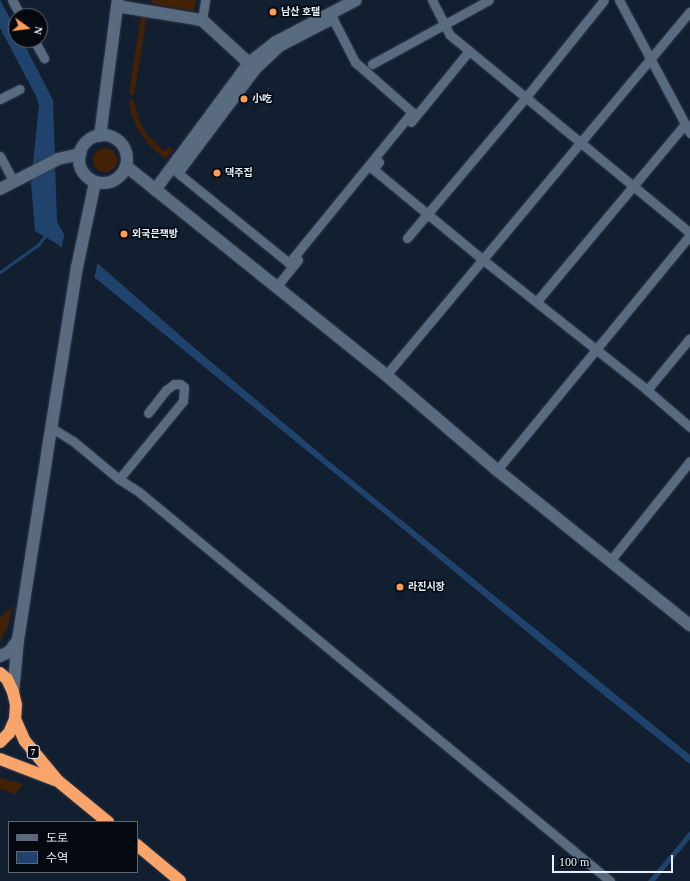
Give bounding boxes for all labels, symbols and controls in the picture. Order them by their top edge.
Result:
place label: 남산 호탤 [281,6,320,18]
marker: 남산 호탤 [268,7,278,17]
north arrow [8,8,48,48]
text: N [32,25,45,36]
place label: 小吃 [252,93,272,105]
marker: 小吃 [239,94,249,104]
place label: 댁주집 [225,167,253,179]
marker: 댁주집 [212,168,222,178]
place label: 외국믄책방 [132,228,178,240]
marker: 외국믄책방 [119,229,129,239]
place label: 라진시장 [408,581,445,593]
marker: 라진시장 [395,582,405,592]
road number: 7 [26,745,40,759]
legend [8,821,138,873]
text: 도로 [46,831,68,845]
scale bar [554,847,675,873]
text: 수역 [46,851,68,865]
text: 100 m [559,855,589,869]

